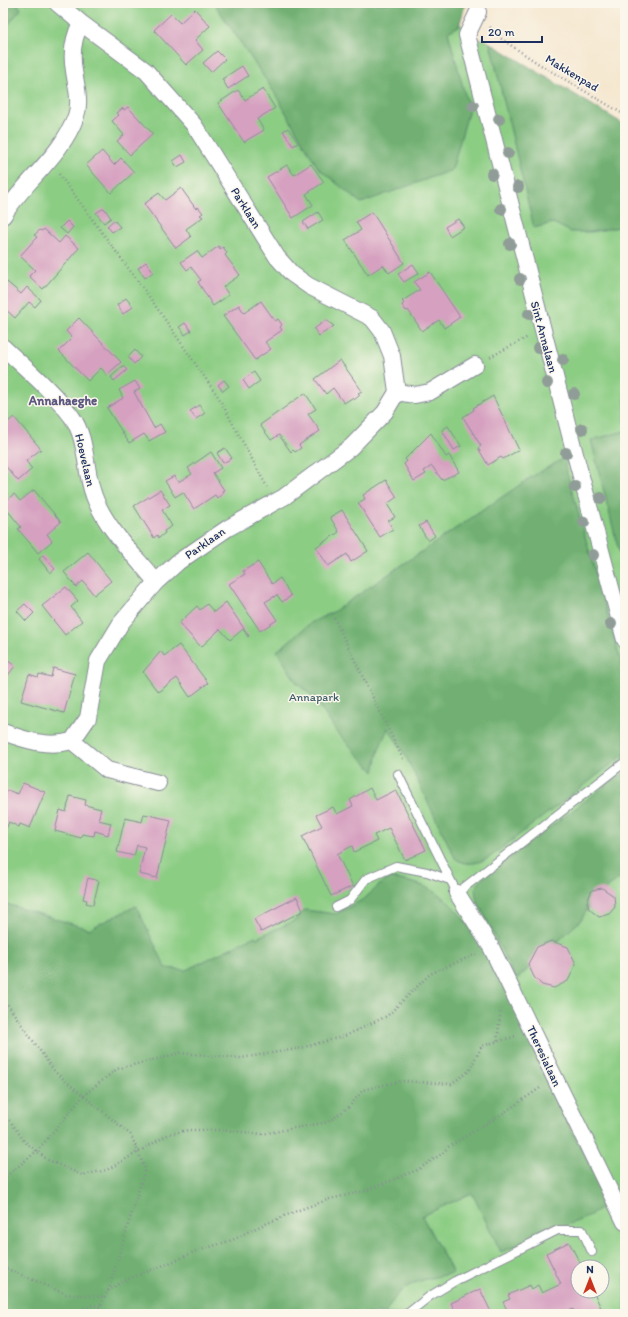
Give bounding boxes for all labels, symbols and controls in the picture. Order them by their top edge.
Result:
scale bar [482,18,542,44]
text: 20 m [488,25,515,39]
street label: Makkenpad [543,52,602,95]
street label: Parklaan [228,185,264,231]
street label: Sint Annalaan [528,300,560,375]
district label: Annahaeghe [28,393,97,409]
street label: Hoevelaan [72,432,98,488]
street label: Parklaan [182,524,228,562]
park label: Annapark [289,690,339,704]
street label: Theresialaan [524,1023,564,1089]
north arrow [570,1259,610,1299]
text: N [586,1263,594,1276]

